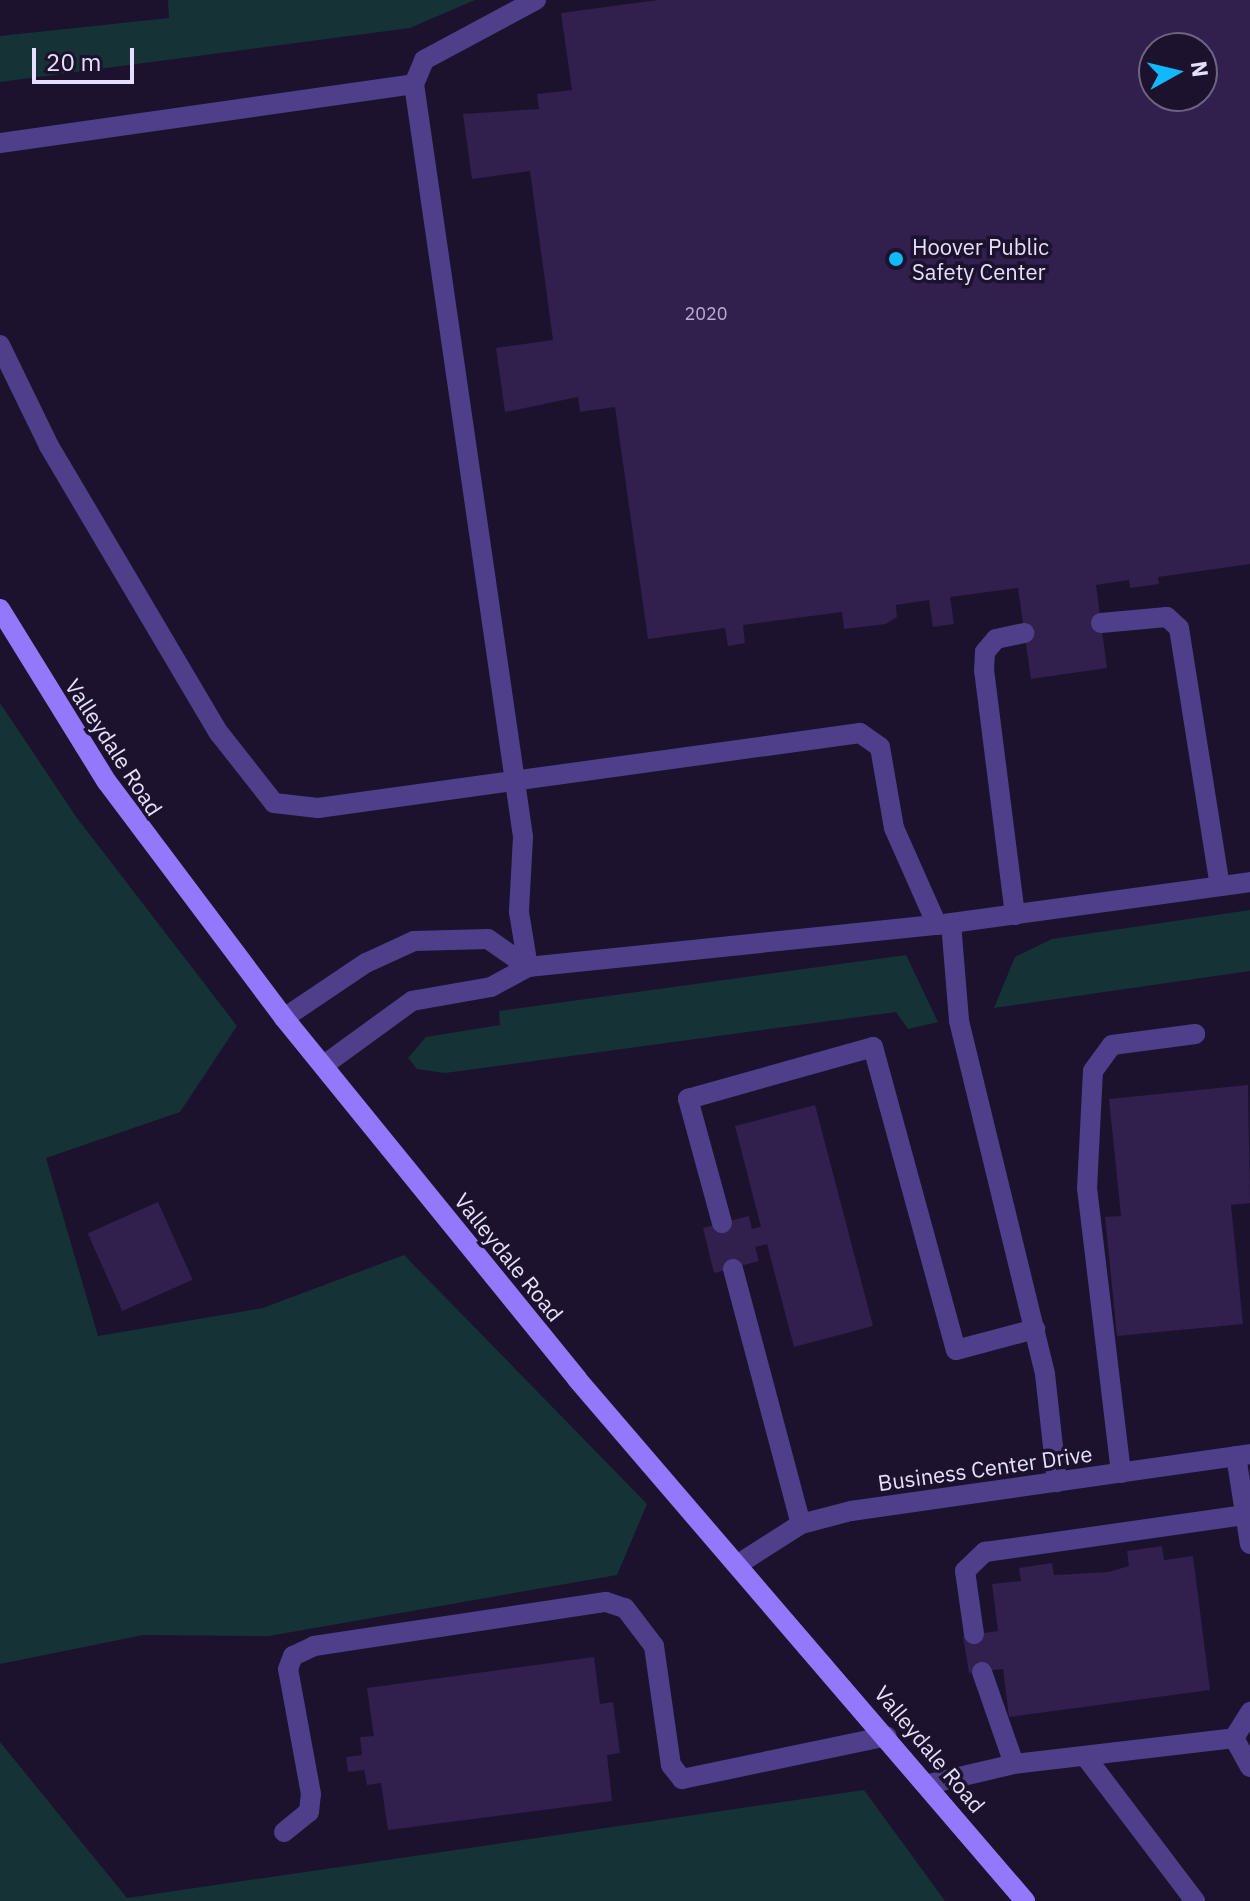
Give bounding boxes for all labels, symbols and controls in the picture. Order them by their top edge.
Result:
scale bar [36,32,138,82]
north arrow [1138,32,1218,112]
text: 20 m [46,46,101,78]
text: N [1185,59,1216,79]
place label: Hoover Public Safety Center [912,233,1049,284]
marker: Hoover Public Safety Center [887,250,905,268]
house number: 2020 [684,303,728,325]
street label: Valleydale Road [60,674,168,820]
street label: Valleydale Road [449,1187,569,1327]
street label: Business Center Drive [876,1440,1094,1496]
street label: Valleydale Road [869,1680,991,1818]

